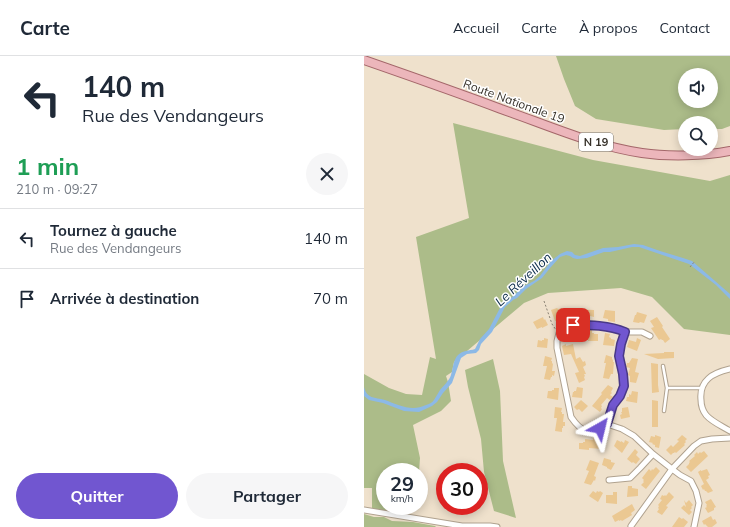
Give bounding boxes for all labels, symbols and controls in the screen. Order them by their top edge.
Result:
text: Carte [20,16,70,40]
text: Accueil [453,19,499,37]
text: Carte [521,19,557,37]
text: À propos [579,19,638,37]
text: Contact [660,19,710,37]
map controls [678,68,718,156]
button: sound [678,68,718,108]
text: 140 m [82,69,165,104]
icon: left [16,72,68,124]
street label: Route Nationale 19 [461,76,567,126]
text: Rue des Vendangeurs [82,104,264,127]
button: search [678,116,718,156]
road number: N 19 [579,133,613,151]
text: 1 min [16,151,79,181]
button: close [306,153,348,195]
text: 210 m · 09:27 [16,181,98,197]
text: Tournez à gauche [50,221,177,240]
icon: left [16,228,38,250]
text: 140 m [304,229,348,248]
text: Rue des Vendangeurs [50,240,181,256]
water label: Le Réveillon [491,249,555,309]
icon: arrive [16,288,38,310]
text: Arrivée à destination [50,289,199,308]
text: 70 m [313,289,348,308]
pin [556,308,590,342]
icon: arrive [562,314,584,336]
position arrow [579,407,621,449]
speed limit sign: 30 [436,463,488,515]
text: 29 [390,471,414,496]
button: Quitter [16,473,178,519]
button: Partager [186,473,348,519]
text: km/h [391,492,413,505]

